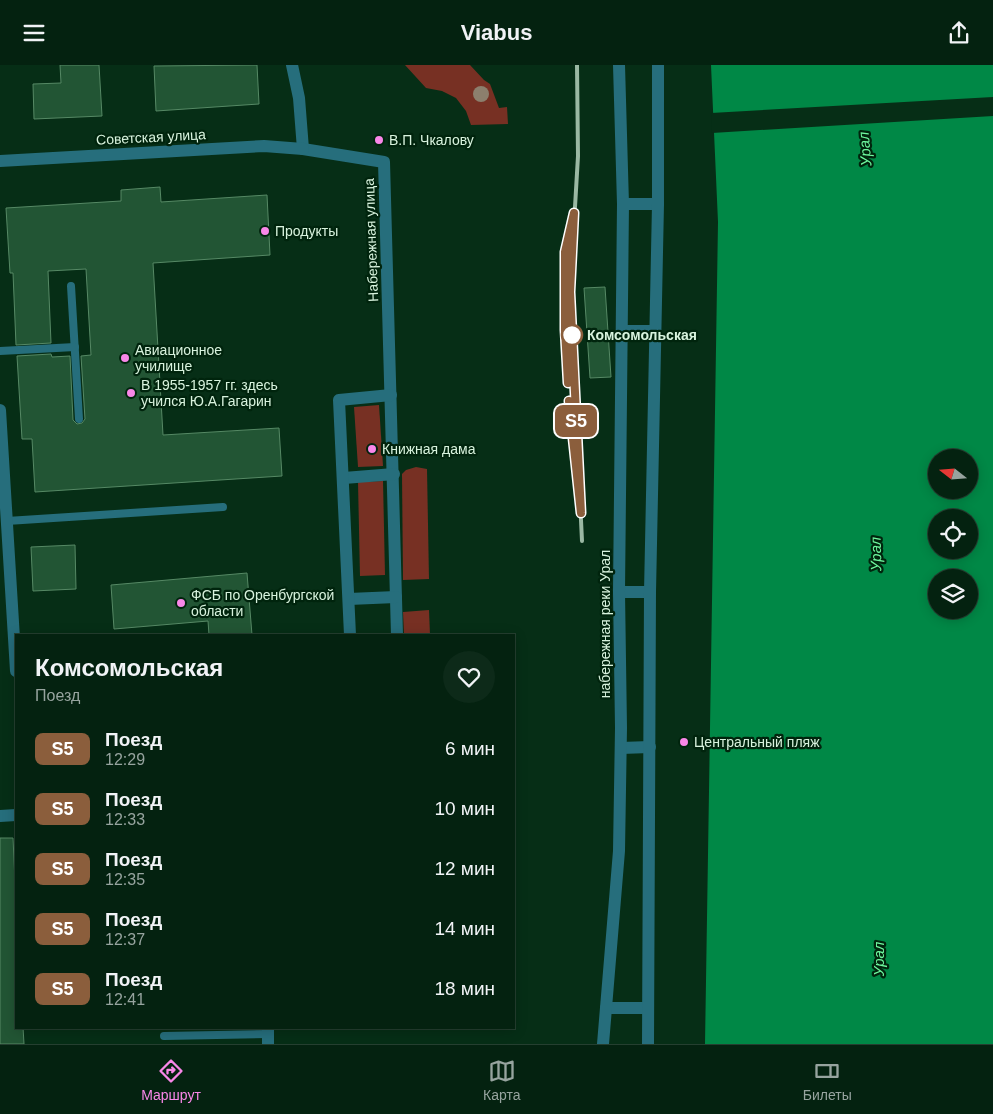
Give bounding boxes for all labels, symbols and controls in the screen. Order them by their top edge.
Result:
icon: menu [20,19,48,47]
icon: share [945,19,973,47]
text: Viabus [461,20,532,45]
street label: Советская улица [96,126,207,148]
water label: Урал [854,131,875,168]
place label: В.П. Чкалову [389,132,474,148]
marker: В.П. Чкалову [373,134,385,146]
street label: Набережная улица [361,178,381,302]
place label: Продукты [275,223,338,239]
marker: Продукты [259,225,271,237]
marker: Комсомольская [561,324,583,346]
place label: Комсомольская [587,327,697,343]
place label: Авиационное училище [135,342,222,374]
marker: Авиационное училище [119,352,131,364]
place label: В 1955-1957 гг. здесь учился Ю.А.Гагарин [141,377,278,409]
marker: В 1955-1957 гг. здесь учился Ю.А.Гагарин [125,387,137,399]
line badge: S5 [554,405,598,437]
text: S5 [565,411,587,431]
place label: Книжная дама [382,441,476,457]
marker: Книжная дама [366,443,378,455]
north arrow [928,449,978,499]
map controls [928,449,978,619]
button: locate [928,509,978,559]
water label: Урал [867,536,884,572]
street label: набережная реки Урал [597,550,613,698]
button: layers [928,569,978,619]
place label: ФСБ по Оренбургской области [191,587,334,619]
marker: ФСБ по Оренбургской области [175,597,187,609]
button: heart [443,651,495,703]
text: Комсомольская [35,654,223,681]
text: Поезд [35,687,80,704]
text: Поезд [105,729,162,750]
place label: Центральный пляж [694,734,820,750]
marker: Центральный пляж [678,736,690,748]
text: 6 мин [445,738,495,759]
text: S5 [51,739,74,759]
text: 12:29 [105,751,145,768]
text: Поезд [105,789,162,810]
text: 10 мин [434,798,495,819]
text: S5 [51,799,74,819]
text: 12:33 [105,811,145,828]
text: Поезд [105,849,162,870]
text: 12 мин [434,858,495,879]
text: S5 [51,859,74,879]
text: 12:35 [105,871,145,888]
text: Поезд [105,909,162,930]
text: 14 мин [434,918,495,939]
text: S5 [51,919,74,939]
text: 12:37 [105,931,145,948]
water label: Урал [870,941,887,977]
text: Поезд [105,969,162,990]
text: 18 мин [434,978,495,999]
text: S5 [51,979,74,999]
text: 12:41 [105,991,145,1008]
tab: Маршрут [141,1057,201,1103]
tab: Карта [483,1057,521,1103]
tab: Билеты [803,1057,852,1103]

